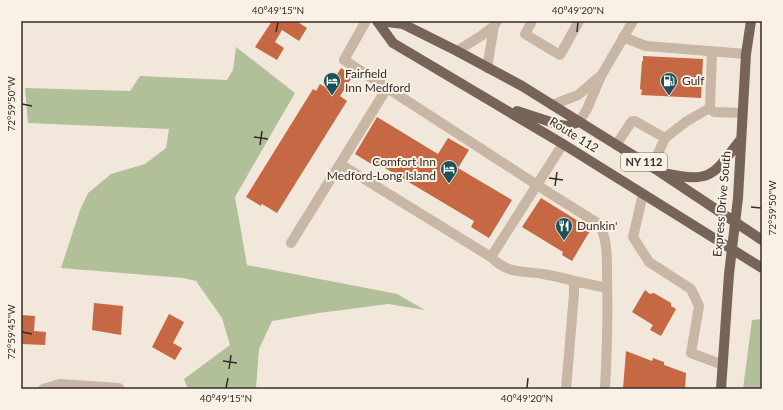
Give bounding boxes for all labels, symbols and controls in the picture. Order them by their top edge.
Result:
text: 40°49'15"N [252,4,304,16]
text: 40°49'20"N [552,4,604,16]
place label: Fairfield Inn Medford [345,66,410,95]
hotel icon: Fairfield Inn Medford [322,71,342,96]
fuel station icon: Gulf [659,71,679,96]
place label: Gulf [682,73,705,88]
text: 72°59'50"W [5,76,17,132]
street label: Route 112 [547,114,602,156]
street label: Express Drive South [709,150,734,258]
road number: NY 112 [621,153,667,171]
place label: Comfort Inn Medford-Long Island [327,154,436,183]
hotel icon: Comfort Inn Medford-Long Island [439,159,459,184]
text: 72°59'50"W [766,180,778,236]
restaurant icon: Dunkin' [554,216,574,241]
place label: Dunkin' [577,218,617,233]
text: 72°59'45"W [5,304,17,360]
text: 40°49'15"N [200,392,252,404]
text: 40°49'20"N [501,392,553,404]

